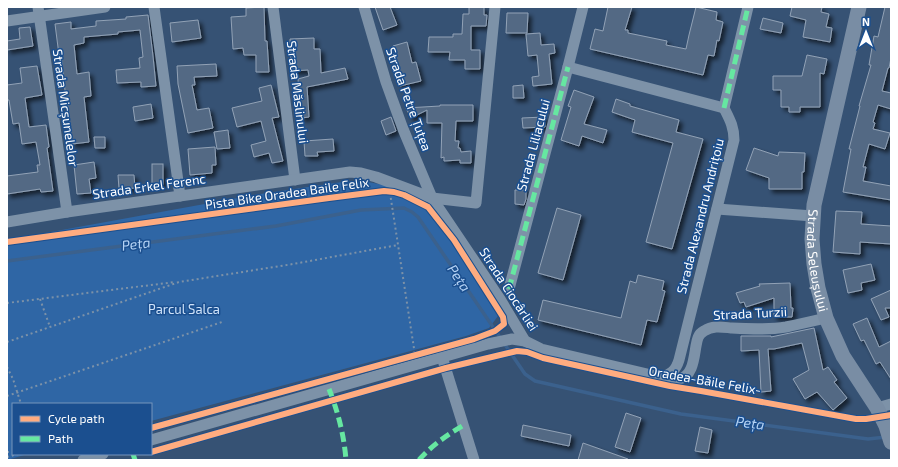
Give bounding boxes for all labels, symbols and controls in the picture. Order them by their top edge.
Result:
north arrow [846,12,886,52]
text: N [862,15,870,28]
street label: Strada Măslinului [284,40,312,144]
street label: Strada Petre Țuțea [382,45,435,153]
street label: Strada Micșunelelor [49,48,82,168]
street label: Strada Liliacului [513,97,553,193]
street label: Strada Alexandru Andrițoiu [673,137,728,295]
street label: Strada Erkel Ferenc [91,170,207,202]
street label: Pista Bike Oradea Baile Felix [204,174,370,212]
street label: Strada Seleușului [804,209,832,313]
water label: Peța [120,233,152,255]
street label: Strada Ciocârliei [476,244,542,334]
water label: Peța [443,261,475,295]
park label: Parcul Salca [148,301,220,317]
street label: Strada Turzii [713,303,787,323]
street label: Oradea-Băile Felix- [648,362,762,398]
legend [12,403,152,455]
text: Cycle path [48,411,105,425]
water label: Peța [734,412,766,434]
text: Path [48,431,73,445]

